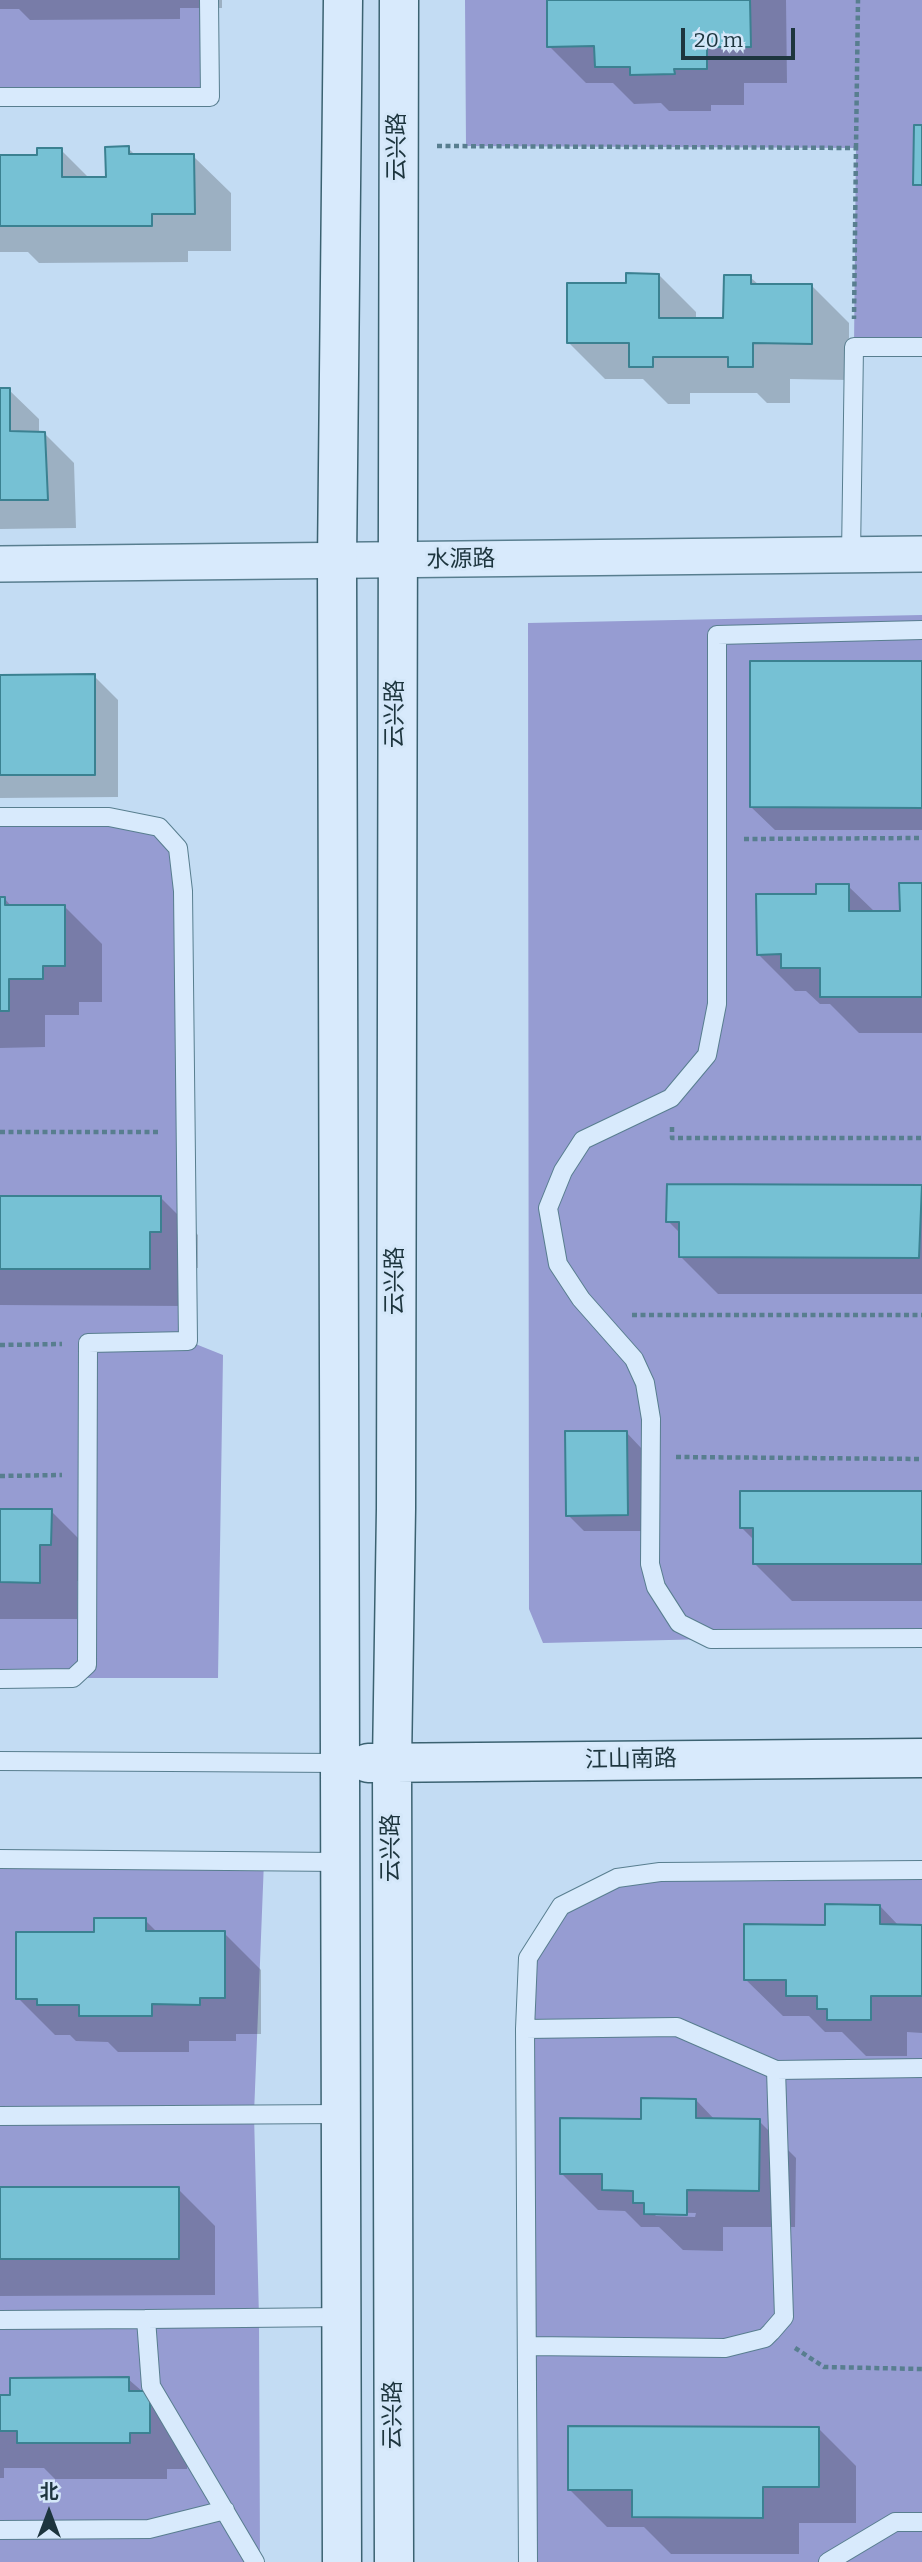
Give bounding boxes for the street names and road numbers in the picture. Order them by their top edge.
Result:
street label: 云兴路 [384,113,412,181]
street label: 水源路 [426,546,496,574]
street label: 云兴路 [382,680,410,748]
street label: 云兴路 [382,1247,410,1315]
street label: 江山南路 [585,1745,677,1775]
street label: 云兴路 [378,1814,406,1882]
street label: 云兴路 [380,2381,408,2449]

